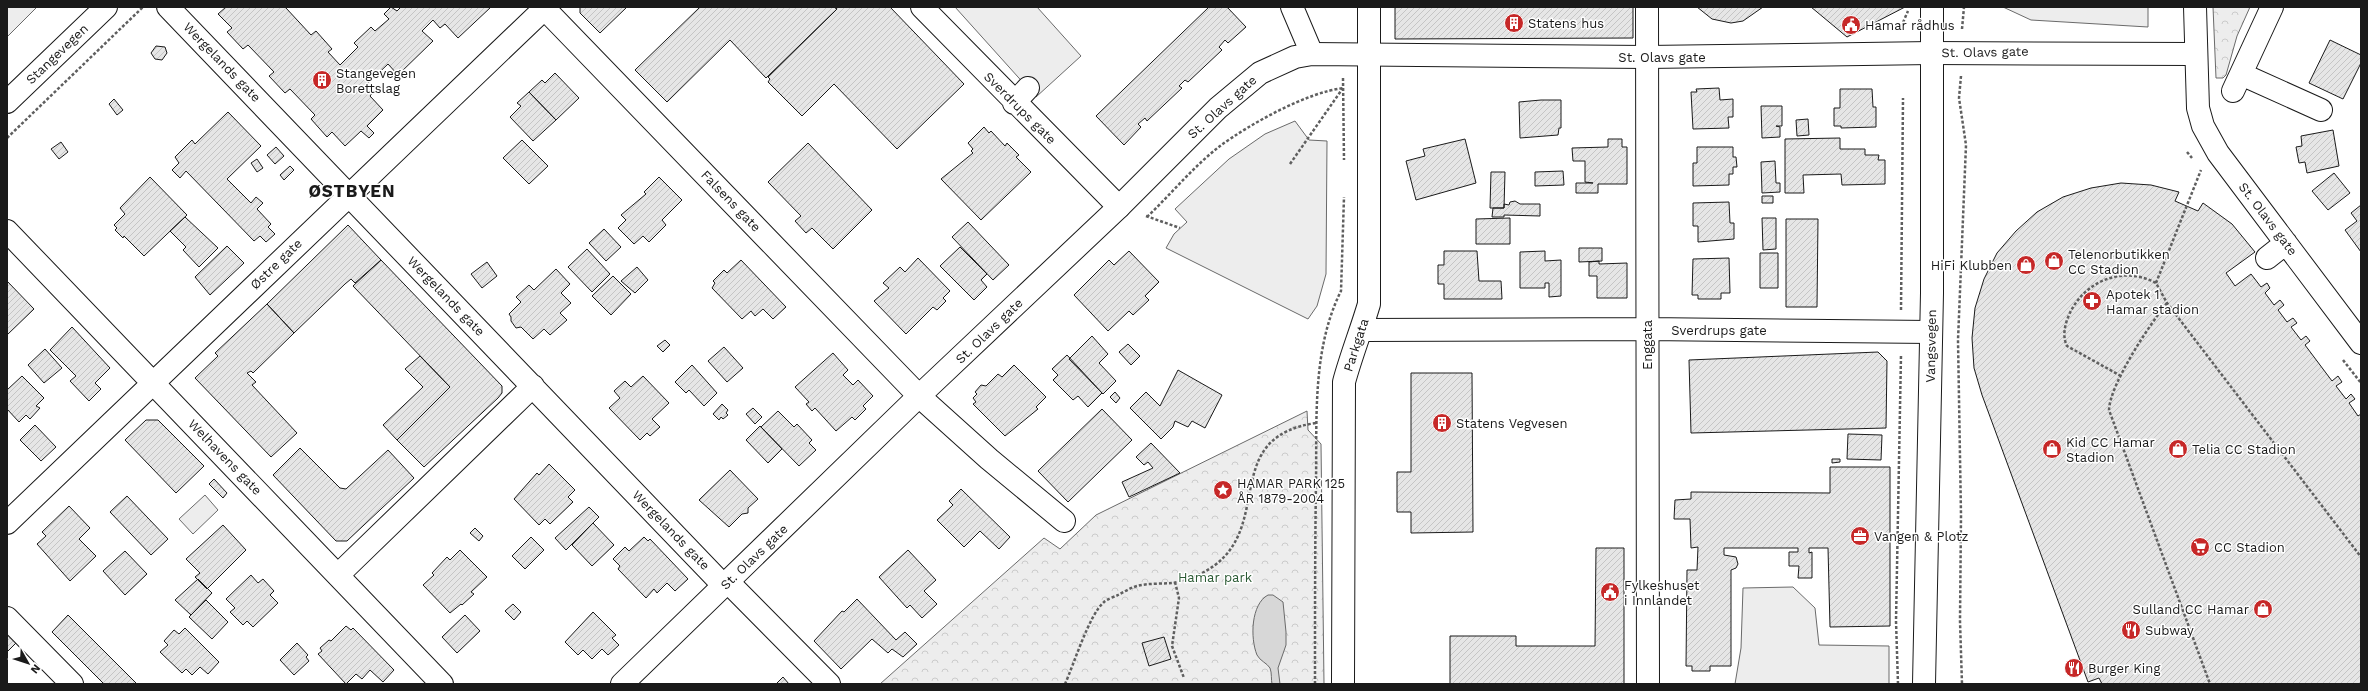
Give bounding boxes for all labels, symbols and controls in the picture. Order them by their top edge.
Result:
building icon: Statens hus [1503,12,1525,34]
public building icon: Hamar rådhus [1840,14,1862,36]
place label: Statens hus [1528,16,1604,31]
place label: Hamar rådhus [1865,18,1955,33]
street label: Wergelands gate [180,19,264,105]
street label: Stangevegen [23,21,91,87]
street label: St. Olavs gate [1941,44,2029,60]
street label: St. Olavs gate [1618,50,1706,65]
place label: Stangevegen Borettslag [336,66,416,96]
building icon: Stangevegen Borettslag [311,69,333,91]
street label: Sverdrups gate [981,69,1059,147]
street label: St. Olavs gate [1185,72,1259,142]
street label: Falsens gate [698,167,764,235]
street label: St. Olavs gate [2236,180,2300,258]
district label: ØSTBYEN [308,181,396,201]
street label: Østre gate [247,236,305,292]
place label: Telenorbutikken CC Stadion [2068,247,2170,277]
shop icon: Telenorbutikken CC Stadion [2043,250,2065,272]
street label: Wergelands gate [404,253,488,339]
shop icon: HiFi Klubben [2015,254,2037,276]
place label: HiFi Klubben [1931,258,2012,273]
place label: Apotek 1 Hamar stadion [2106,287,2199,317]
pharmacy icon: Apotek 1 Hamar stadion [2081,290,2103,312]
street label: St. Olavs gate [952,295,1026,367]
street label: Vangsvegen [1923,309,1939,383]
street label: Parkgata [1340,316,1372,373]
street label: Enggata [1640,319,1655,370]
street label: Sverdrups gate [1671,323,1767,338]
building icon: Statens Vegvesen [1431,412,1453,434]
street label: Welhavens gate [185,416,265,498]
place label: Statens Vegvesen [1456,416,1568,431]
place label: Kid CC Hamar Stadion [2066,435,2155,465]
shop icon: Kid CC Hamar Stadion [2041,438,2063,460]
shop icon: Telia CC Stadion [2167,438,2189,460]
place label: Telia CC Stadion [2192,442,2296,457]
place label: HAMAR PARK 125 ÅR 1879-2004 [1237,476,1345,506]
place icon: HAMAR PARK 125 ÅR 1879-2004 [1212,479,1234,501]
street label: Wergelands gate [629,487,713,573]
street label: St. Olavs gate [717,521,791,593]
office icon: Vangen & Plotz [1849,525,1871,547]
place label: Vangen & Plotz [1874,529,1969,544]
supermarket icon: CC Stadion [2189,536,2211,558]
place label: CC Stadion [2214,540,2285,555]
park label: Hamar park [1178,570,1253,585]
place label: Fylkeshuset i Innlandet [1624,578,1700,608]
public building icon: Fylkeshuset i Innlandet [1599,581,1621,603]
shop icon: Sulland CC Hamar [2252,598,2274,620]
place label: Sulland CC Hamar [2133,602,2249,617]
restaurant icon: Subway [2120,619,2142,641]
place label: Subway [2145,623,2194,638]
north arrow [8,643,48,683]
restaurant icon: Burger King [2063,657,2085,679]
place label: Burger King [2088,661,2160,676]
text: N [28,662,43,676]

